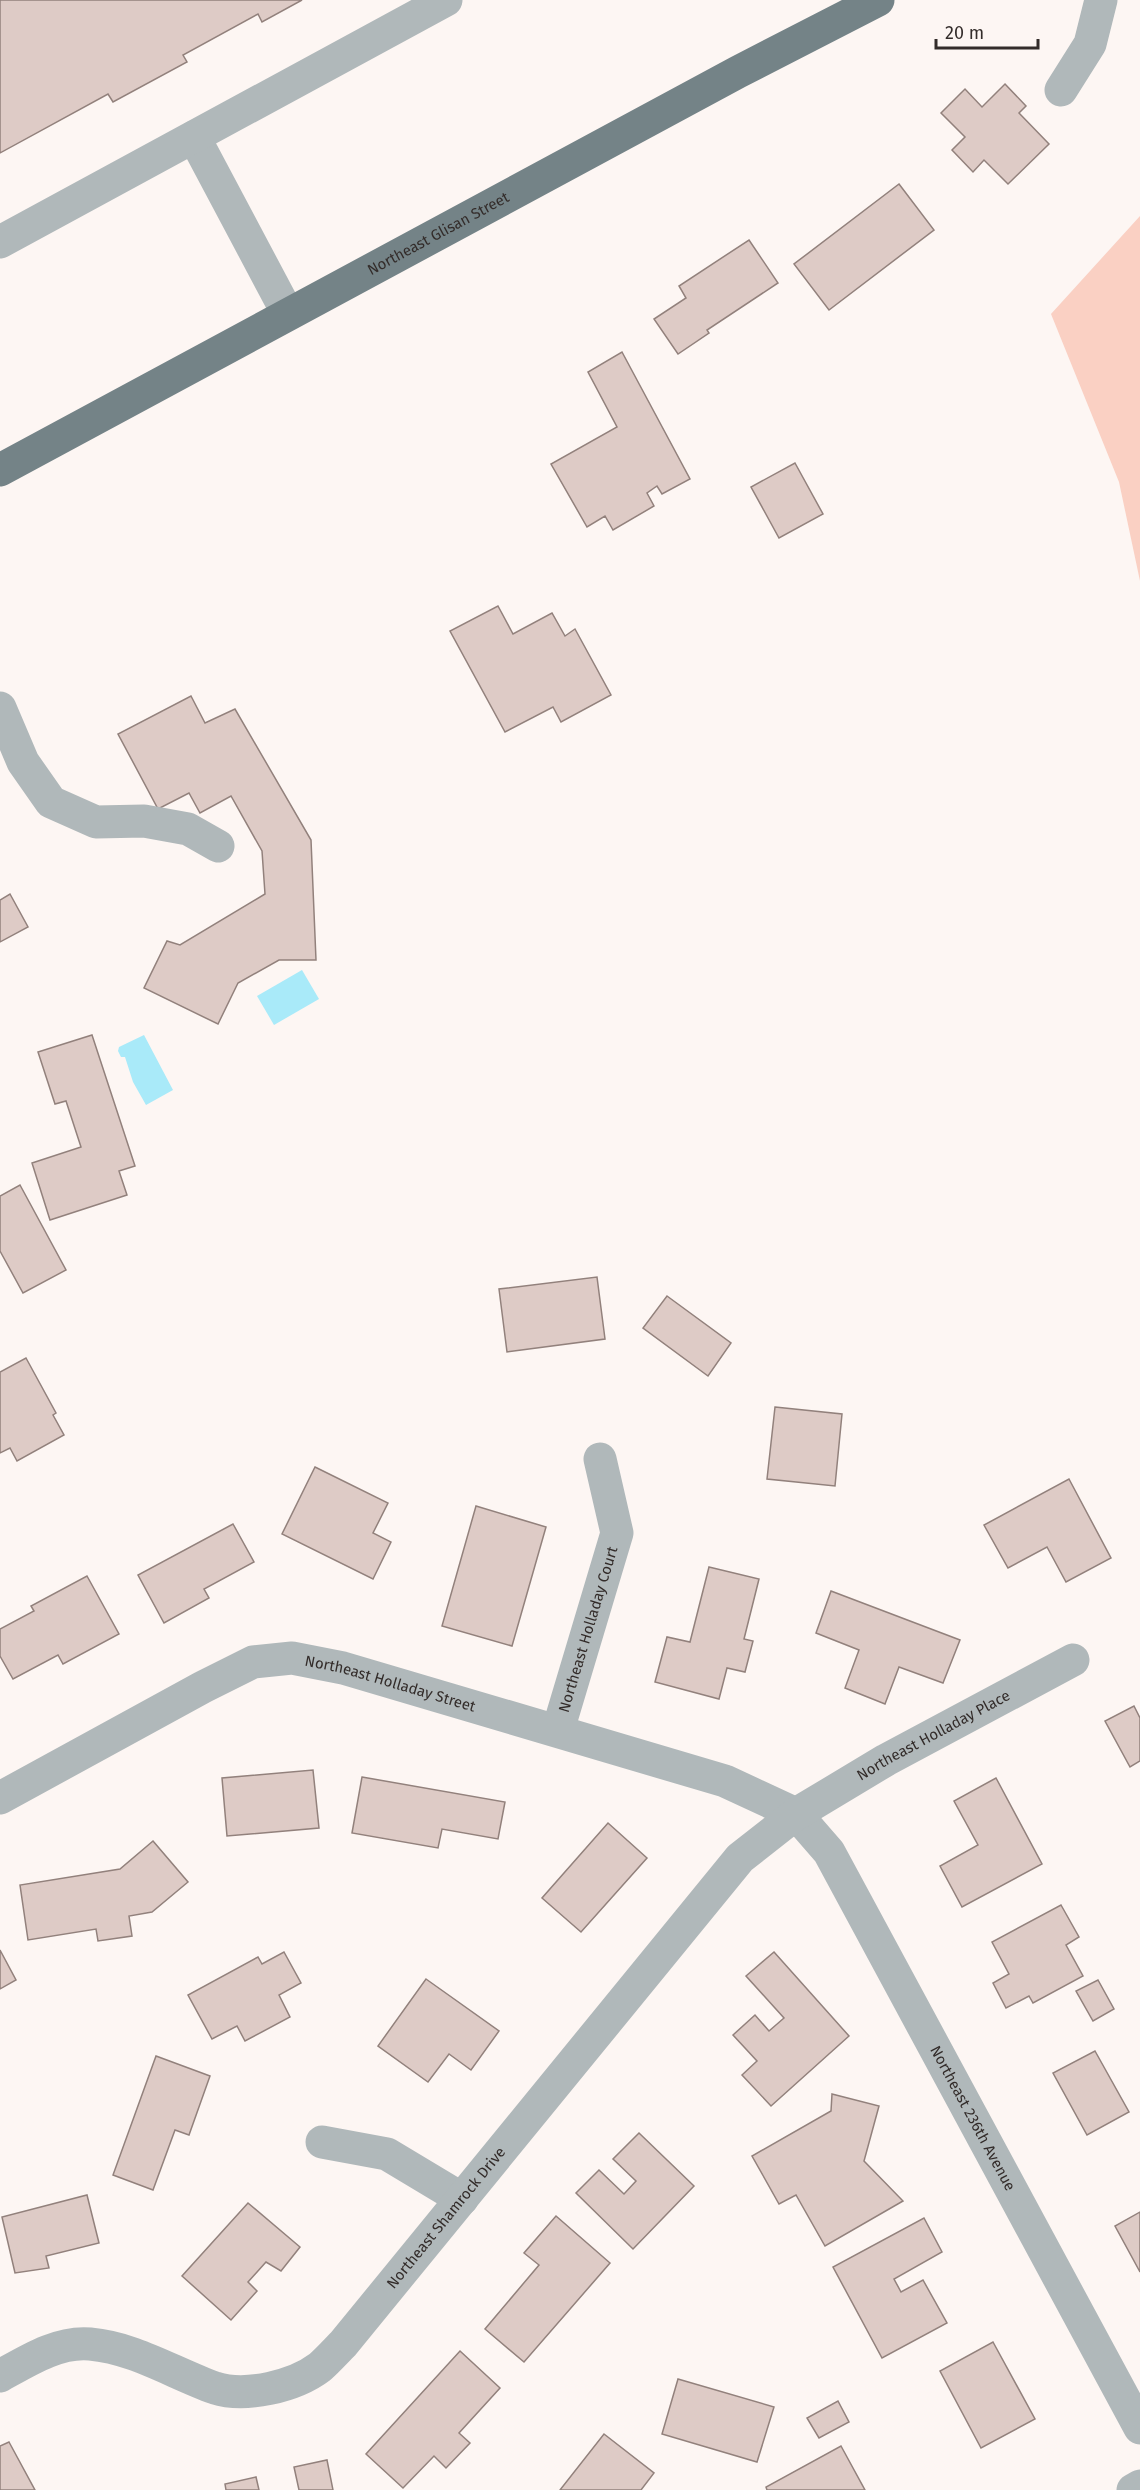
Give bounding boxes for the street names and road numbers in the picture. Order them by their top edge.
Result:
street label: Northeast Glisan Street [364,188,513,279]
street label: Northeast Holladay Court [555,1544,622,1715]
street label: Northeast Holladay Street [303,1652,478,1716]
street label: Northeast Holladay Place [853,1686,1013,1784]
street label: Northeast 236th Avenue [926,2043,1019,2194]
street label: Northeast Shamrock Drive [383,2143,509,2292]

